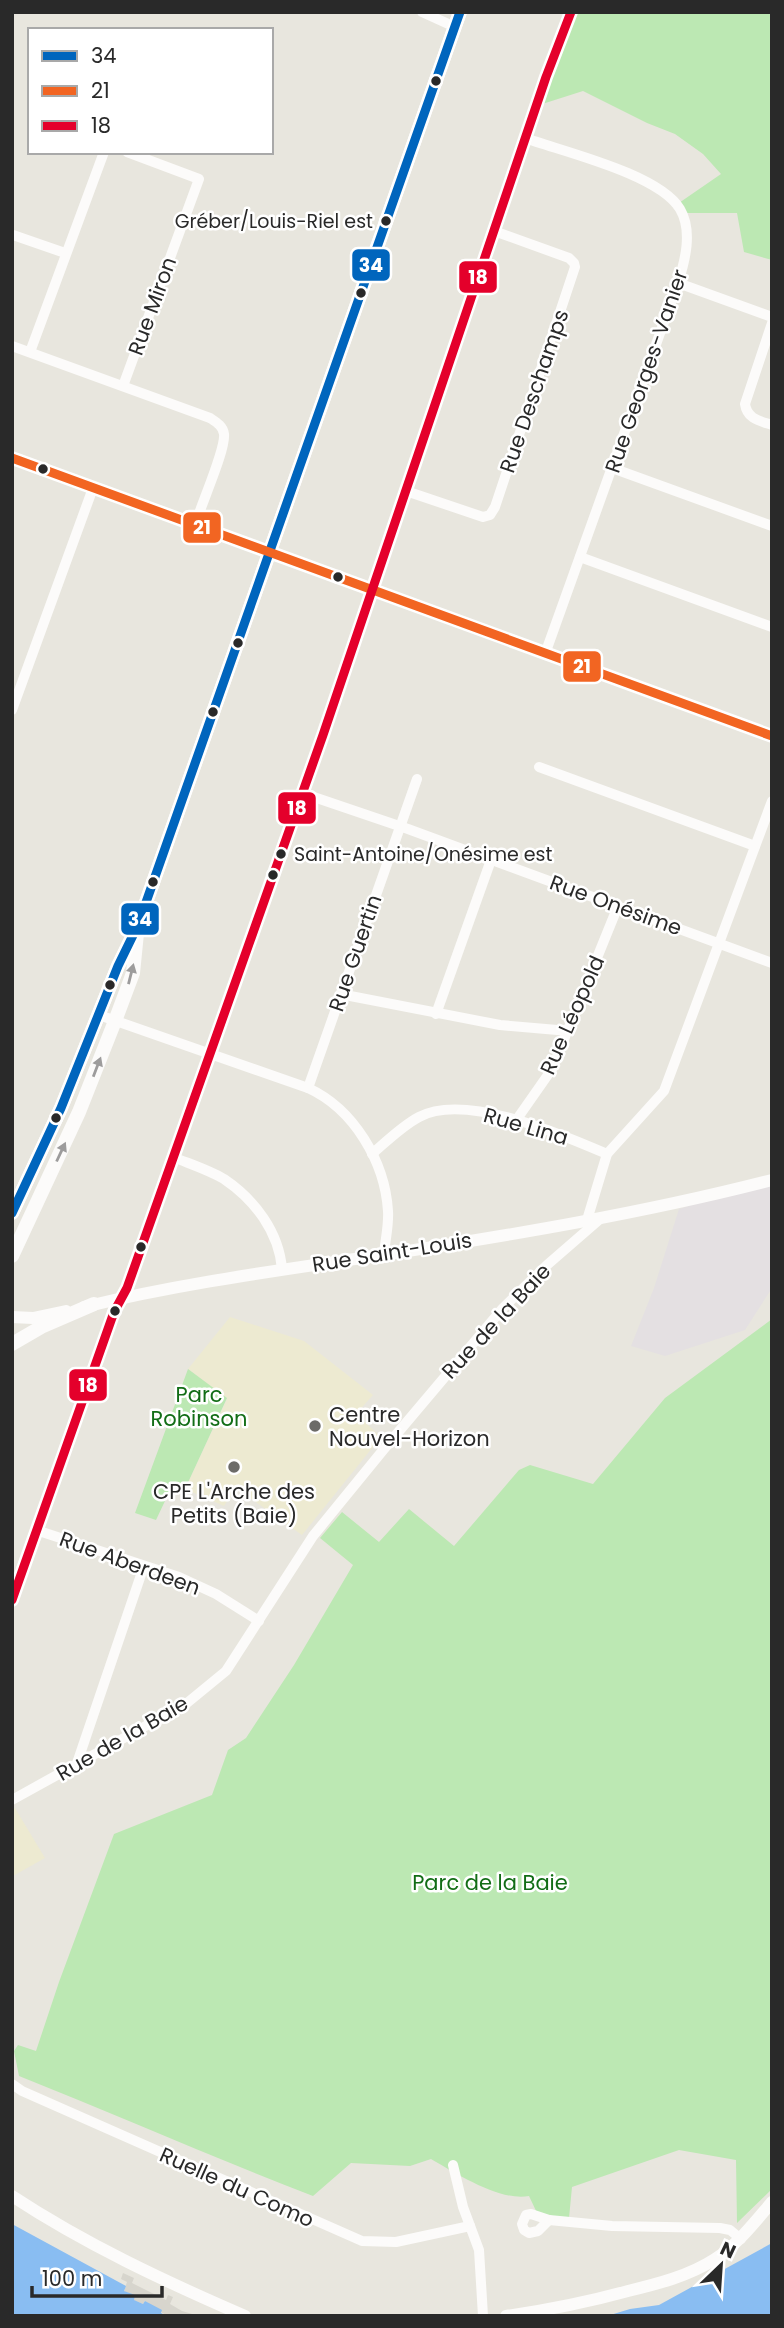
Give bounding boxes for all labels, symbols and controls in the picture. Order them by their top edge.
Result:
legend [28,28,273,154]
text: 34 [91,41,117,70]
unlabelled marker [429,74,443,88]
text: 21 [91,76,110,105]
text: 18 [91,111,111,140]
place label: Gréber/Louis-Riel est [175,208,373,235]
marker: Gréber/Louis-Riel est [379,214,393,228]
line badge: 34 [351,248,391,282]
text: 34 [359,252,383,279]
street label: Rue Miron [121,253,183,359]
line badge: 18 [458,260,498,294]
text: 18 [468,264,488,291]
street label: Rue Georges-Vanier [598,265,694,476]
unlabelled marker [354,286,368,300]
street label: Rue Deschamps [492,306,576,476]
unlabelled marker [36,462,50,476]
line badge: 21 [182,511,222,544]
text: 21 [193,514,211,541]
unlabelled marker [331,570,345,584]
unlabelled marker [231,636,245,650]
line badge: 21 [562,650,602,683]
text: 21 [573,653,591,680]
unlabelled marker [206,705,220,719]
line badge: 18 [277,791,317,825]
text: 18 [287,795,307,822]
place label: Saint-Antoine/Onésime est [294,841,553,868]
marker: Saint-Antoine/Onésime est [274,847,288,861]
unlabelled marker [266,868,280,882]
street label: Rue Onésime [546,868,686,942]
unlabelled marker [146,875,160,889]
street label: Rue Guertin [321,891,389,1015]
line badge: 34 [120,902,160,936]
text: 34 [128,906,152,933]
street label: Rue Léopold [533,951,611,1079]
one-way arrow [126,963,137,985]
unlabelled marker [103,978,117,992]
one-way arrow [92,1056,103,1077]
street label: Rue Lina [480,1100,572,1152]
unlabelled marker [49,1111,63,1125]
one-way arrow [55,1142,66,1162]
street label: Rue Saint-Louis [310,1225,474,1279]
unlabelled marker [134,1240,148,1254]
street label: Rue de la Baie [435,1257,557,1385]
unlabelled marker [108,1304,122,1318]
line badge: 18 [68,1368,108,1402]
text: 18 [78,1372,98,1399]
park label: Parc Robinson [151,1380,247,1433]
place label: Centre Nouvel-Horizon [329,1400,490,1453]
marker: Centre Nouvel-Horizon [307,1418,323,1434]
marker: CPE L'Arche des Petits (Baie) [226,1459,242,1475]
place label: CPE L'Arche des Petits (Baie) [153,1477,315,1530]
street label: Rue Aberdeen [56,1524,204,1602]
street label: Rue de la Baie [51,1688,193,1788]
park label: Parc de la Baie [412,1868,568,1897]
street label: Ruelle du Como [155,2140,319,2234]
north arrow [686,2230,756,2300]
text: N [716,2235,740,2265]
scale bar [32,2254,161,2298]
text: 100 m [42,2264,102,2293]

